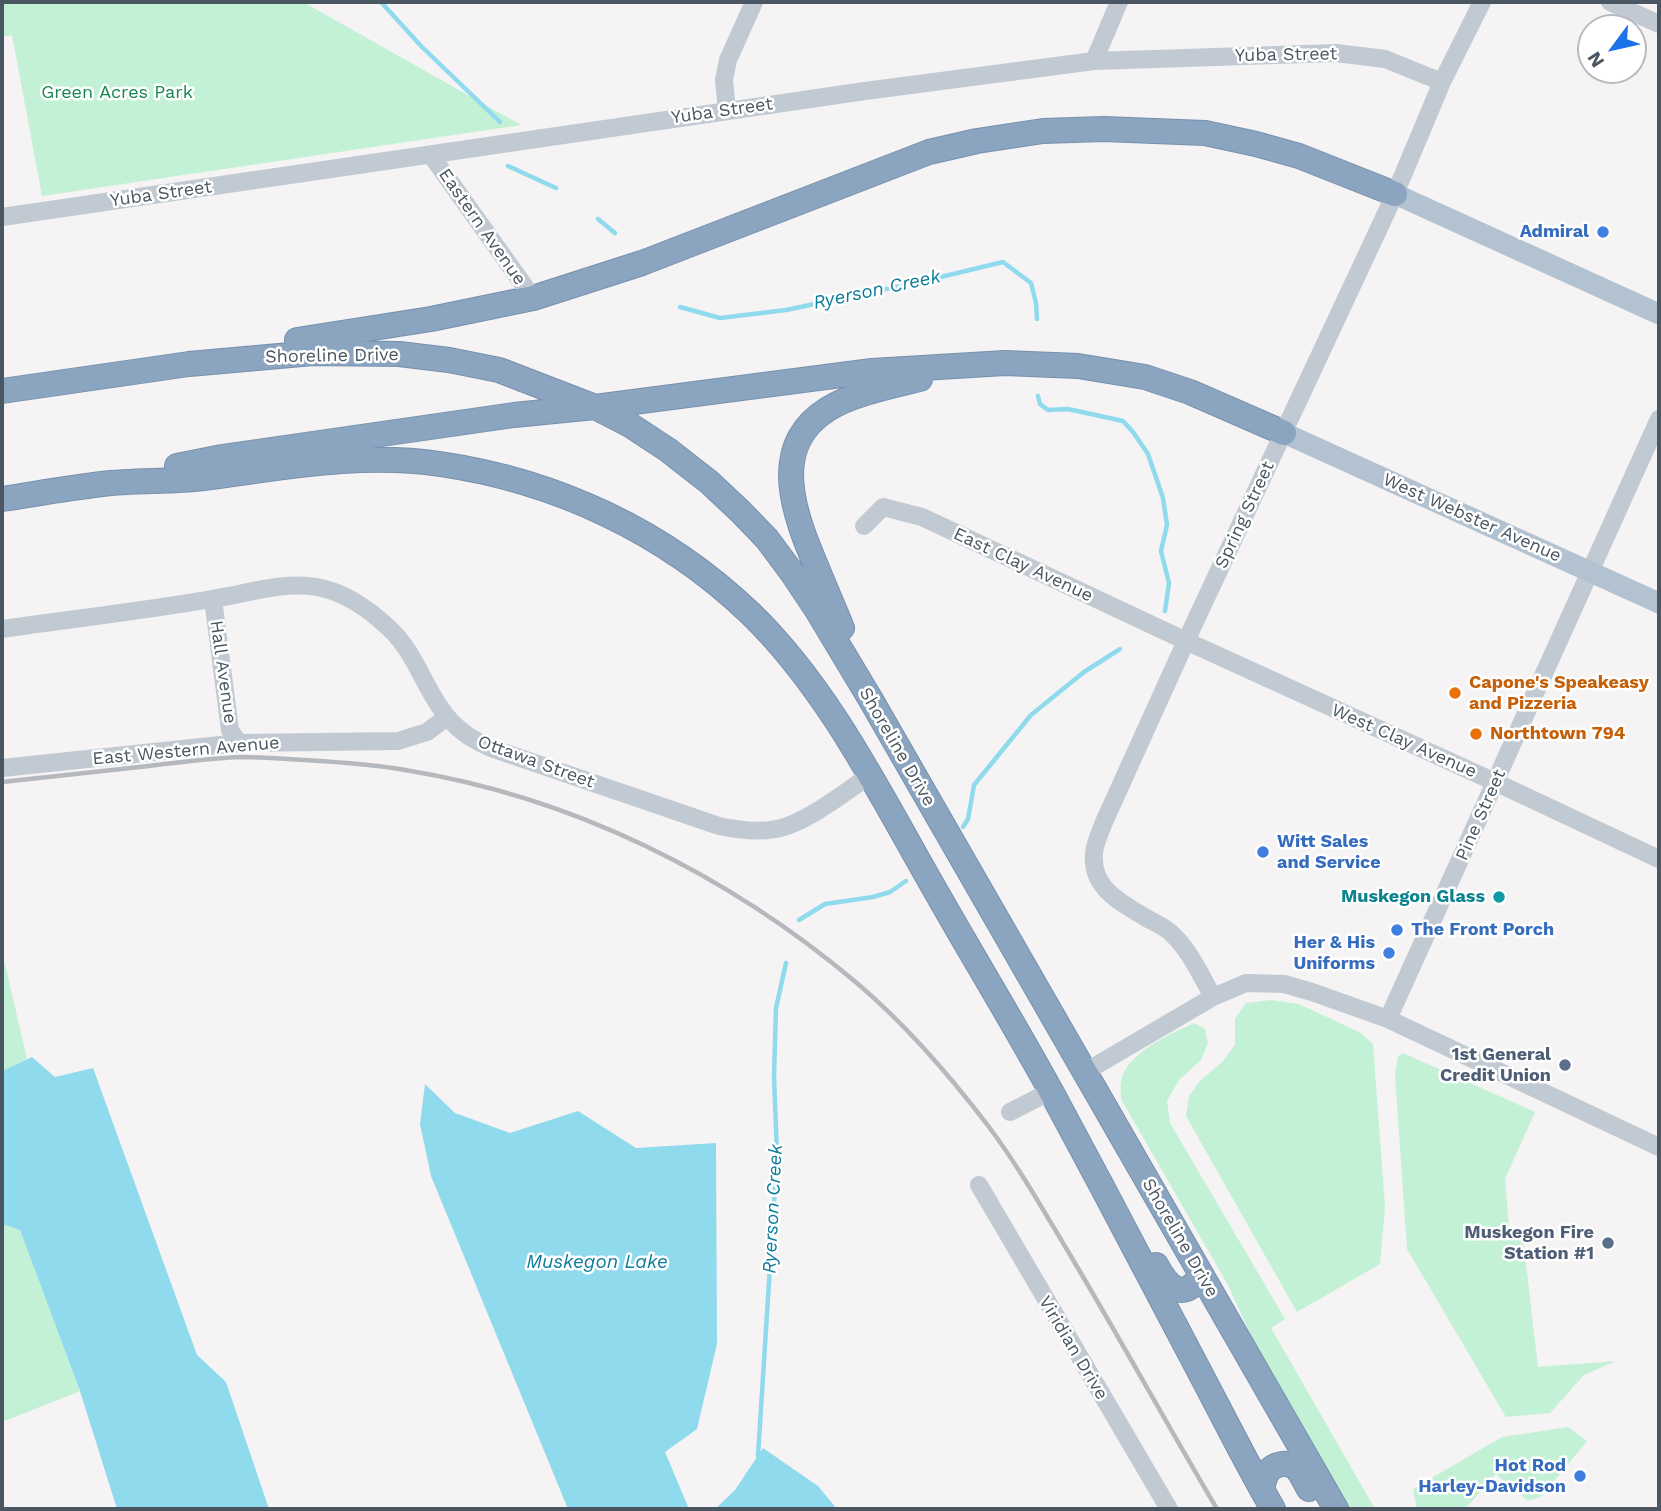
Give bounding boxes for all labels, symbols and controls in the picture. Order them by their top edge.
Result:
north arrow [1577,14,1647,84]
street label: Yuba Street [1235,43,1337,67]
text: N [1582,47,1609,72]
park label: Green Acres Park [41,82,193,104]
street label: Yuba Street [670,93,774,129]
street label: Eastern Avenue [434,165,530,289]
street label: Yuba Street [109,176,213,212]
place label: Admiral [1520,221,1589,243]
marker: Admiral [1595,224,1611,240]
water label: Ryerson Creek [811,265,943,315]
street label: Shoreline Drive [265,344,399,368]
street label: Spring Street [1211,458,1279,572]
street label: West Webster Avenue [1379,469,1565,567]
street label: East Clay Avenue [950,523,1096,607]
street label: Hall Avenue [205,619,241,725]
place label: Capone's Speakeasy and Pizzeria [1469,672,1649,714]
street label: Shoreline Drive [854,684,940,810]
marker: Capone's Speakeasy and Pizzeria [1447,685,1463,701]
street label: West Clay Avenue [1328,699,1480,783]
place label: Northtown 794 [1490,723,1625,745]
marker: Northtown 794 [1468,726,1484,742]
street label: Ottawa Street [475,731,597,793]
street label: East Western Avenue [92,732,280,770]
street label: Pine Street [1451,766,1511,864]
place label: Witt Sales and Service [1277,831,1381,874]
marker: Witt Sales and Service [1255,844,1271,860]
place label: Muskegon Glass [1341,886,1485,908]
marker: Muskegon Glass [1491,889,1507,905]
place label: The Front Porch [1411,919,1554,941]
marker: The Front Porch [1389,922,1405,938]
place label: Her & His Uniforms [1293,932,1375,974]
marker: Her & His Uniforms [1381,945,1397,961]
place label: 1st General Credit Union [1440,1044,1551,1086]
marker: 1st General Credit Union [1557,1057,1573,1073]
water label: Ryerson Creek [758,1144,788,1274]
street label: Shoreline Drive [1137,1175,1223,1301]
place label: Muskegon Fire Station #1 [1464,1222,1594,1264]
marker: Muskegon Fire Station #1 [1600,1235,1616,1251]
water label: Muskegon Lake [526,1251,668,1273]
street label: Viridian Drive [1034,1292,1112,1404]
place label: Hot Rod Harley-Davidson [1418,1455,1566,1498]
marker: Hot Rod Harley-Davidson [1572,1468,1588,1484]

